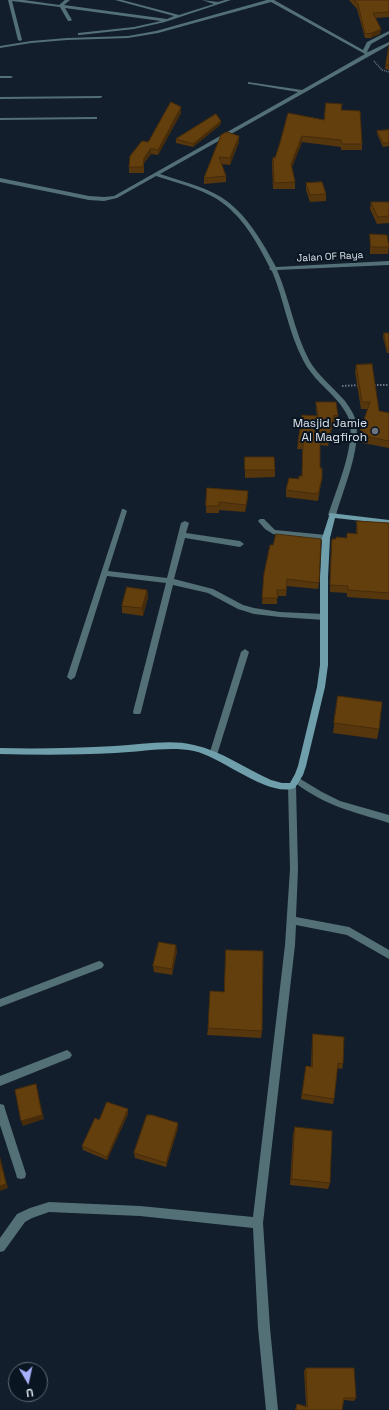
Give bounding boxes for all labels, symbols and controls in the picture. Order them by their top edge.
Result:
street label: Jalan OF Raya [296,249,364,265]
place label: Masjid Jamie Al Magfiroh [293,417,367,445]
marker: Masjid Jamie Al Magfiroh [370,426,380,436]
north arrow [8,1362,48,1402]
text: U [25,1385,34,1400]

